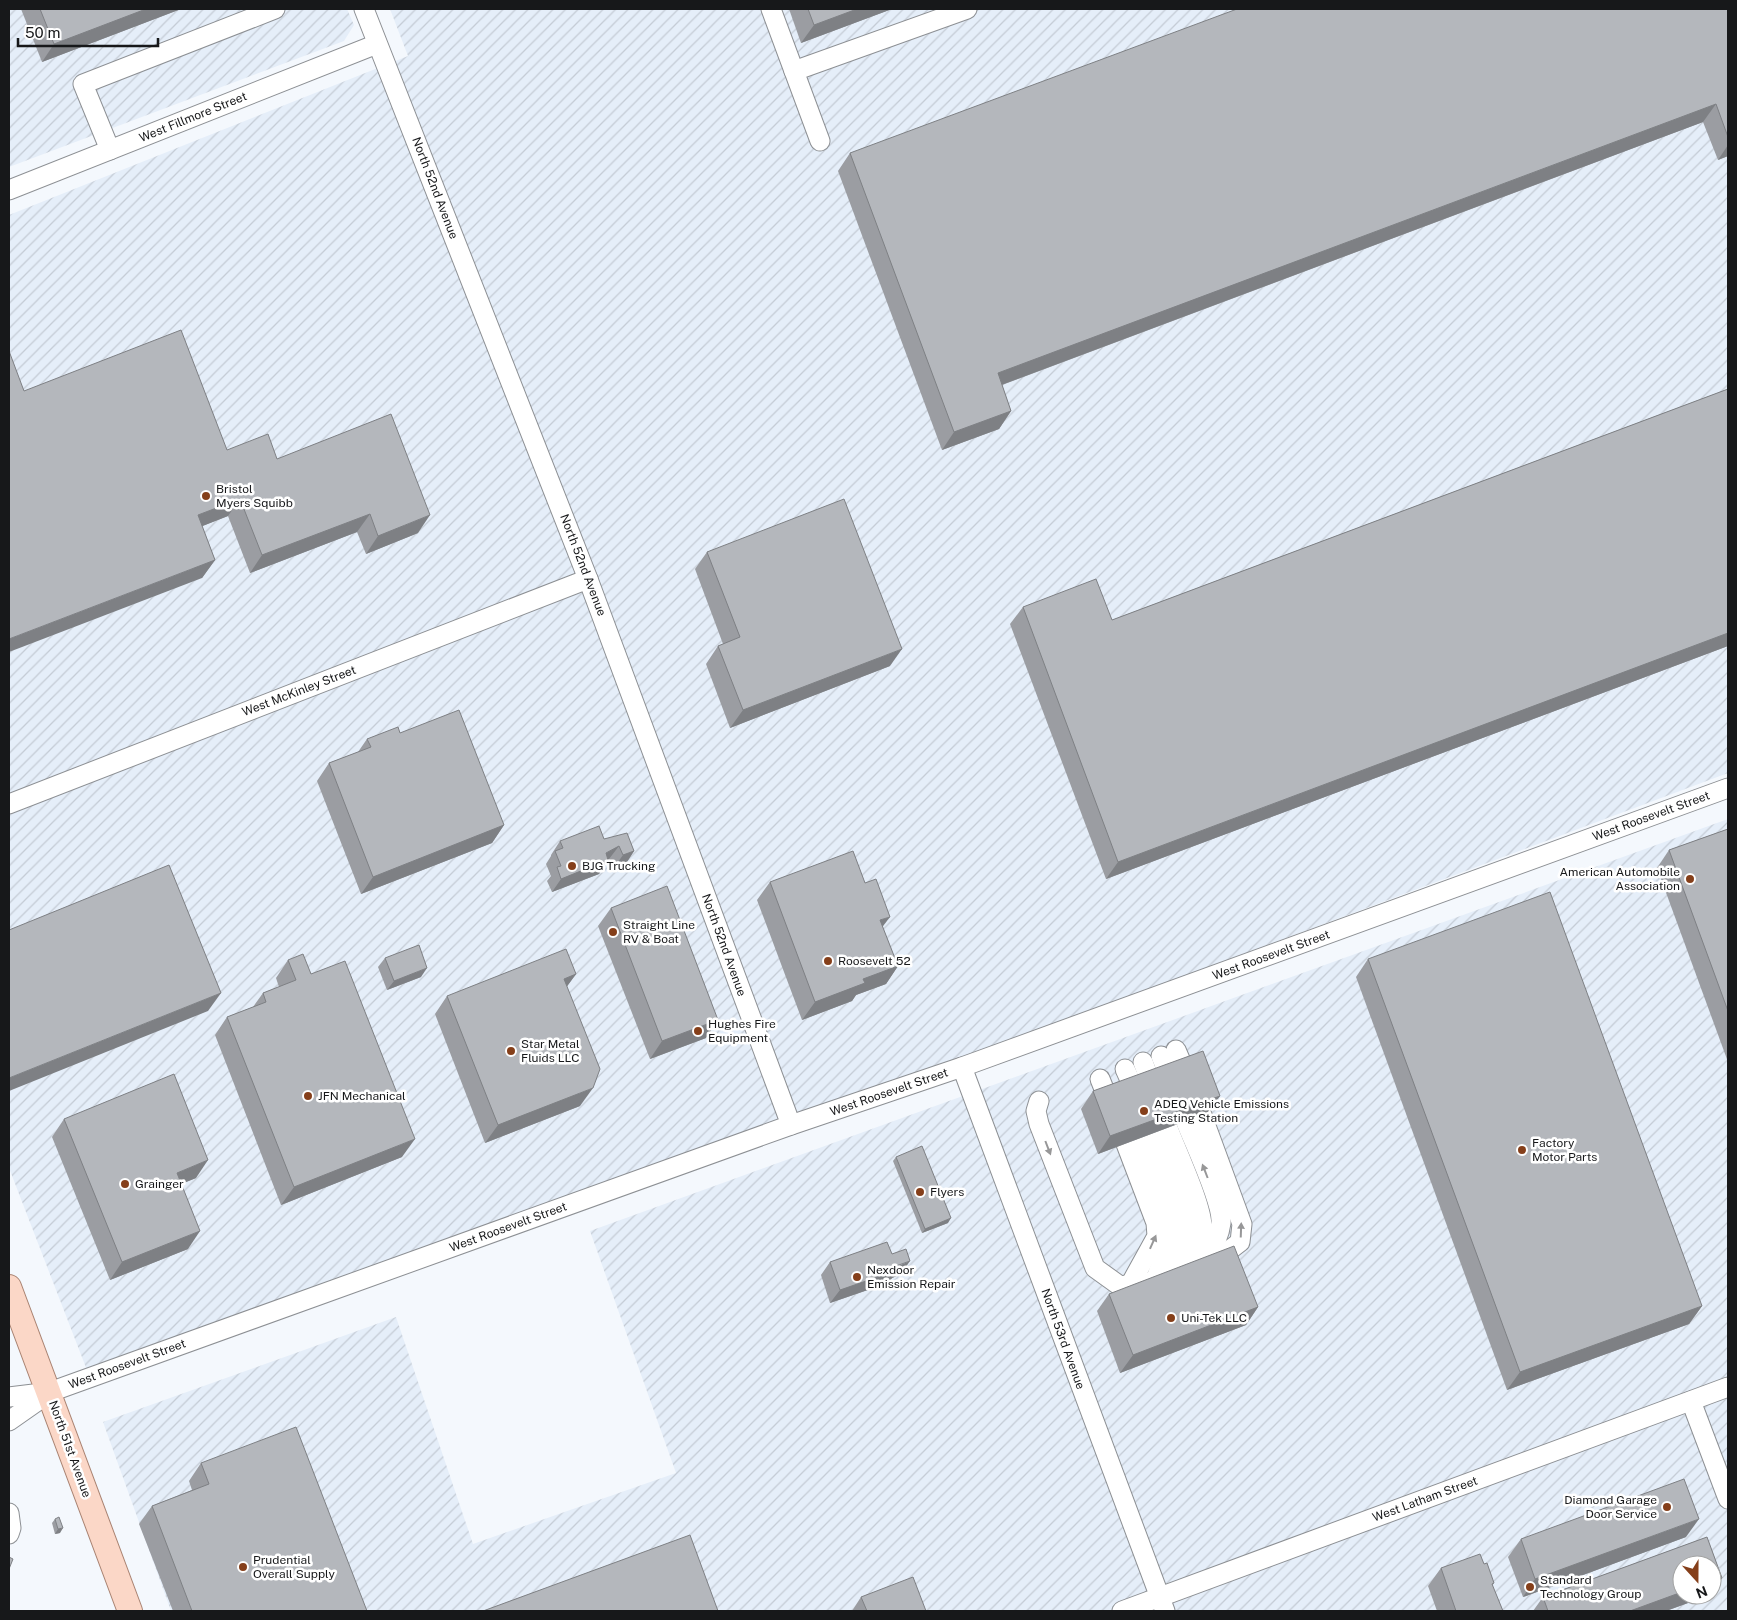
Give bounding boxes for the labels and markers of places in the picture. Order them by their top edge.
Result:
place label: Bristol Myers Squibb [216,482,293,510]
marker: Bristol Myers Squibb [200,490,212,502]
place label: BJG Trucking [582,859,655,873]
marker: BJG Trucking [566,860,578,872]
place label: American Automobile Association [1560,865,1680,893]
marker: American Automobile Association [1684,873,1696,885]
place label: Straight Line RV & Boat [623,918,695,946]
marker: Straight Line RV & Boat [607,926,619,938]
place label: Roosevelt 52 [838,954,911,968]
marker: Roosevelt 52 [822,955,834,967]
place label: Hughes Fire Equipment [708,1017,776,1045]
marker: Hughes Fire Equipment [692,1025,704,1037]
place label: Star Metal Fluids LLC [521,1037,580,1065]
marker: Star Metal Fluids LLC [505,1045,517,1057]
place label: JFN Mechanical [318,1089,406,1103]
marker: JFN Mechanical [302,1090,314,1102]
place label: ADEQ Vehicle Emissions Testing Station [1154,1097,1289,1125]
marker: ADEQ Vehicle Emissions Testing Station [1138,1105,1150,1117]
place label: Factory Motor Parts [1532,1136,1597,1164]
marker: Factory Motor Parts [1516,1144,1528,1156]
place label: Grainger [135,1177,184,1191]
marker: Grainger [119,1178,131,1190]
place label: Flyers [930,1185,964,1199]
marker: Flyers [914,1186,926,1198]
place label: Nexdoor Emission Repair [867,1263,956,1291]
marker: Nexdoor Emission Repair [851,1271,863,1283]
place label: Uni-Tek LLC [1181,1311,1247,1325]
marker: Uni-Tek LLC [1165,1312,1177,1324]
place label: Diamond Garage Door Service [1564,1493,1657,1521]
marker: Diamond Garage Door Service [1661,1501,1673,1513]
place label: Prudential Overall Supply [253,1553,335,1581]
marker: Prudential Overall Supply [237,1561,249,1573]
place label: Standard Technology Group [1540,1573,1641,1601]
marker: Standard Technology Group [1524,1581,1536,1593]

